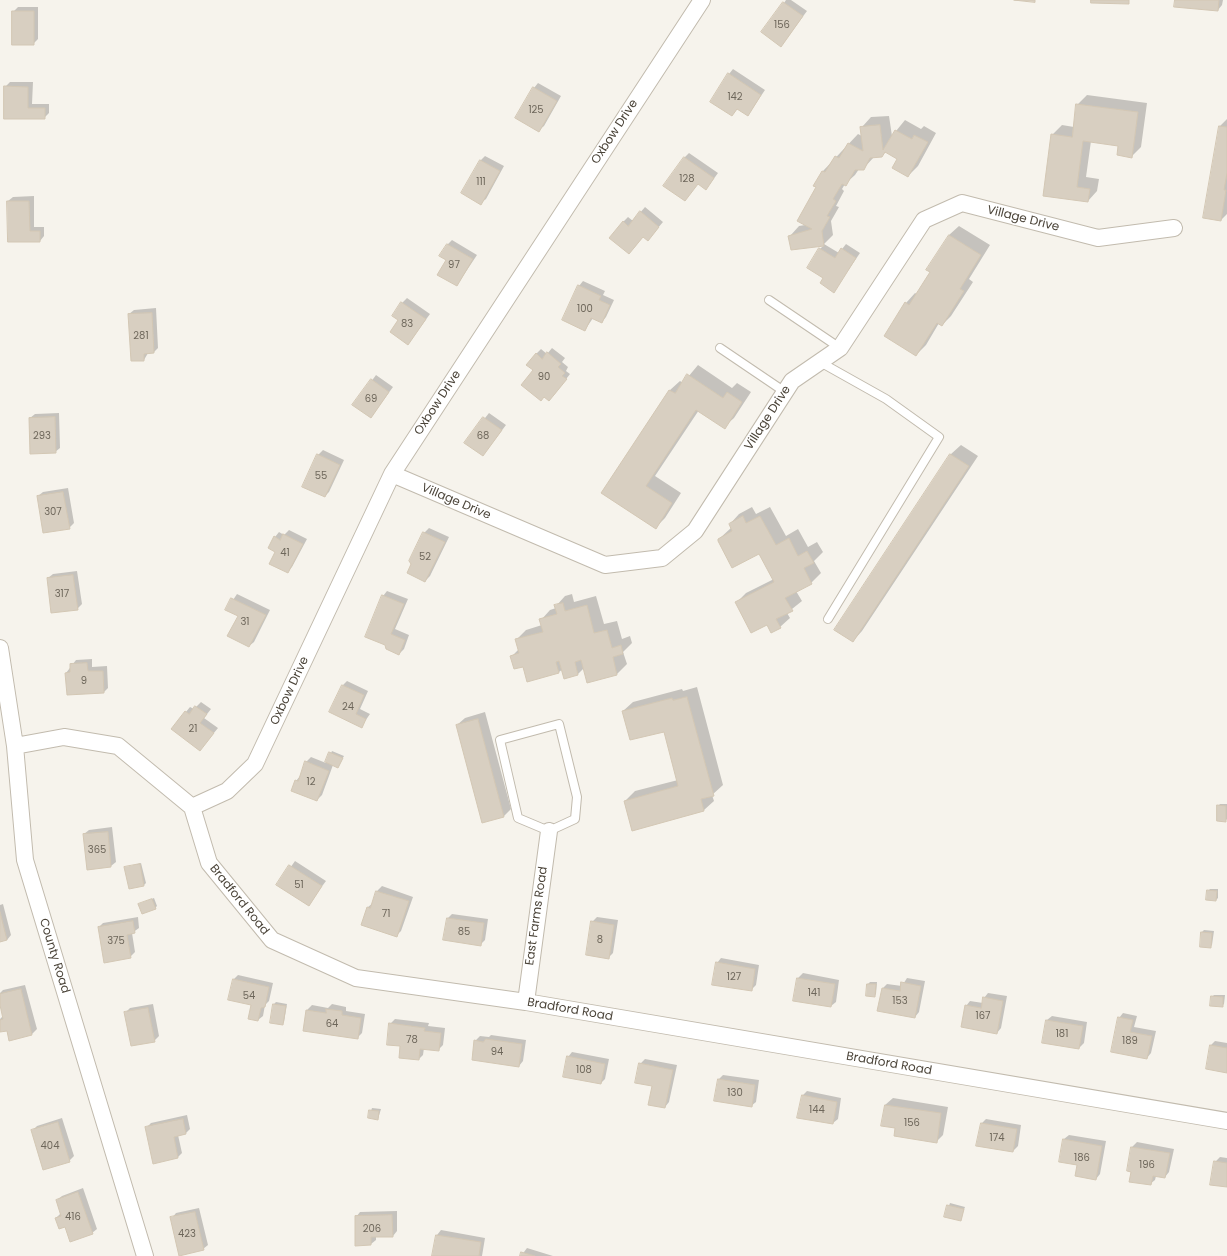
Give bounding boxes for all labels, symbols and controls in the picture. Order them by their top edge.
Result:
house number: 156 [774,19,790,31]
house number: 142 [727,91,743,103]
street label: Oxbow Drive [589,97,641,167]
house number: 125 [528,104,544,116]
house number: 128 [679,173,695,185]
house number: 111 [476,176,486,188]
street label: Village Drive [985,203,1061,235]
house number: 97 [448,259,460,271]
house number: 100 [577,303,593,315]
house number: 83 [401,318,413,330]
house number: 281 [133,330,149,342]
street label: Oxbow Drive [412,368,464,438]
house number: 90 [538,371,550,383]
street label: Village Drive [742,383,794,453]
house number: 69 [365,393,377,405]
house number: 293 [33,430,51,442]
house number: 68 [477,430,489,442]
house number: 55 [315,470,327,482]
street label: Village Drive [419,481,493,523]
house number: 307 [44,506,62,518]
house number: 41 [280,547,290,559]
house number: 52 [419,551,431,563]
house number: 317 [55,588,69,600]
house number: 31 [240,616,250,628]
street label: Oxbow Drive [268,654,312,728]
house number: 9 [81,675,87,687]
house number: 24 [342,701,354,713]
house number: 21 [189,723,197,735]
house number: 12 [307,776,315,788]
house number: 365 [88,844,106,856]
street label: Bradford Road [206,862,272,938]
street label: East Farms Road [523,866,551,966]
house number: 51 [294,879,304,891]
house number: 71 [382,908,390,920]
street label: County Road [36,917,72,995]
house number: 85 [458,926,470,938]
house number: 8 [597,934,603,946]
house number: 375 [107,935,125,947]
house number: 127 [727,971,741,983]
house number: 141 [808,987,820,999]
house number: 54 [243,990,255,1002]
street label: Bradford Road [526,995,614,1025]
house number: 153 [892,995,908,1007]
house number: 167 [975,1010,991,1022]
house number: 64 [326,1018,338,1030]
house number: 181 [1056,1028,1068,1040]
house number: 78 [406,1034,418,1046]
house number: 189 [1122,1035,1138,1047]
house number: 94 [491,1046,503,1058]
street label: Bradford Road [845,1049,933,1079]
house number: 108 [576,1064,592,1076]
house number: 130 [727,1087,743,1099]
house number: 144 [809,1104,825,1116]
house number: 156 [904,1117,920,1129]
house number: 174 [990,1132,1004,1144]
house number: 404 [41,1140,59,1152]
house number: 186 [1074,1152,1090,1164]
house number: 196 [1139,1159,1155,1171]
house number: 416 [65,1211,81,1223]
house number: 206 [363,1223,381,1235]
house number: 423 [178,1228,196,1240]

